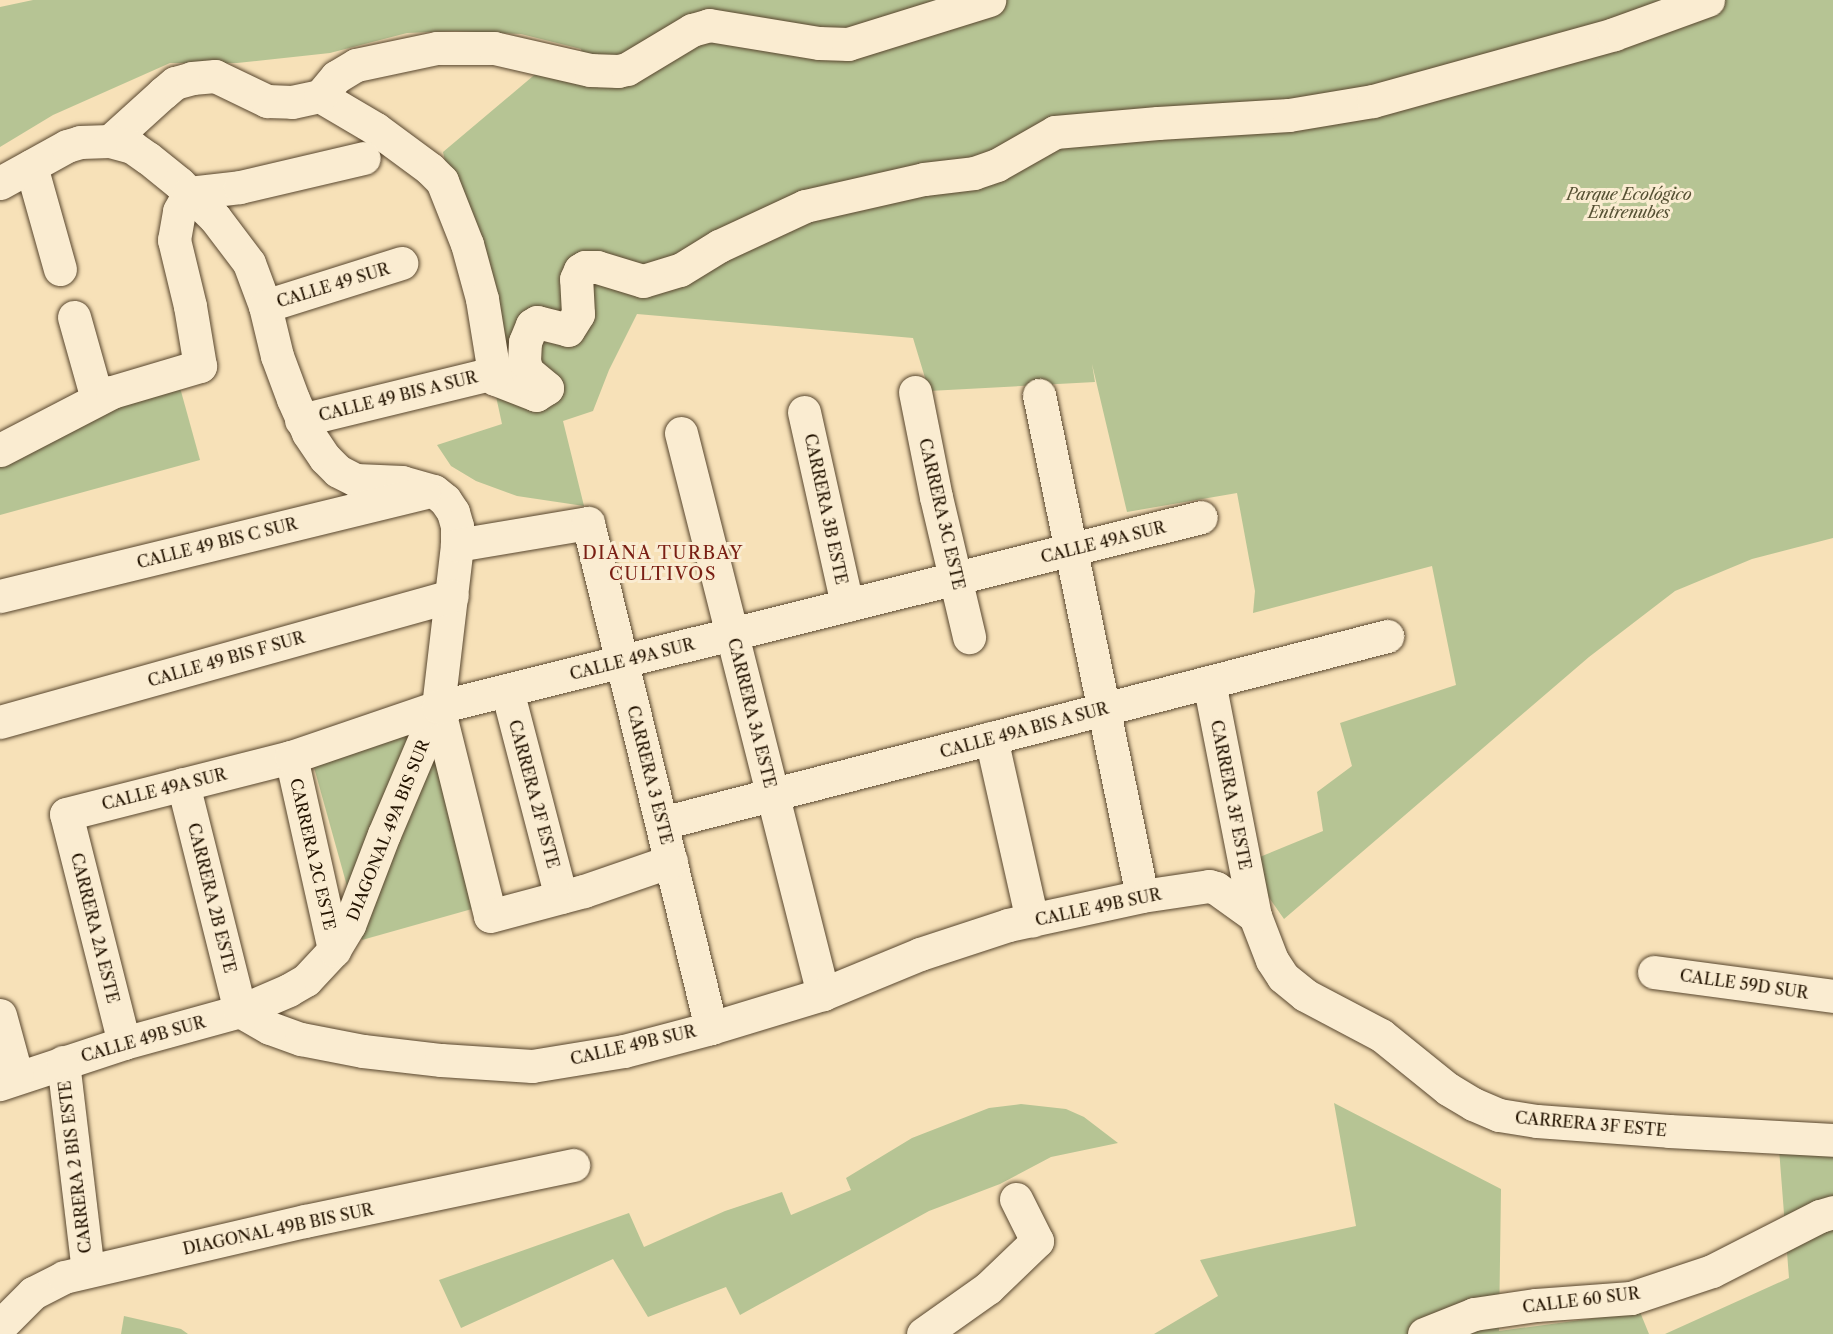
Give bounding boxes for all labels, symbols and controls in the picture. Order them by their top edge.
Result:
park label: Parque Ecológico Entrenubes [1566,184,1692,222]
street label: CALLE 49 SUR [274,259,392,311]
street label: CALLE 49 BIS A SUR [316,367,480,425]
street label: CARRERA 3B ESTE [801,432,851,586]
street label: CARRERA 3C ESTE [915,436,969,592]
street label: CALLE 49 BIS C SUR [135,514,299,572]
street label: CALLE 49A SUR [1038,517,1168,567]
district label: DIANA TURBAY CULTIVOS [582,543,744,586]
street label: CALLE 49 BIS F SUR [145,627,307,691]
street label: CALLE 49A SUR [567,634,697,684]
street label: CARRERA 3A ESTE [724,635,780,791]
street label: CALLE 49A BIS A SUR [937,698,1111,762]
street label: CARRERA 3 ESTE [623,703,677,847]
street label: CARRERA 2F ESTE [505,717,563,871]
street label: CARRERA 3F ESTE [1207,718,1255,872]
street label: DIAGONAL 49A BIS SUR [343,736,433,924]
street label: CALLE 49A SUR [99,764,229,814]
street label: CARRERA 2C ESTE [286,776,340,932]
street label: CARRERA 2B ESTE [184,821,240,975]
street label: CARRERA 2A ESTE [67,850,123,1006]
street label: CALLE 49B SUR [1033,884,1163,930]
street label: CALLE 59D SUR [1679,965,1809,1003]
street label: CALLE 49B SUR [79,1012,207,1066]
street label: CALLE 49B SUR [568,1021,698,1069]
street label: CARRERA 2 BIS ESTE [55,1079,95,1255]
street label: CARRERA 3F ESTE [1514,1108,1668,1140]
street label: DIAGONAL 49B BIS SUR [181,1199,375,1259]
street label: CALLE 60 SUR [1521,1283,1641,1317]

